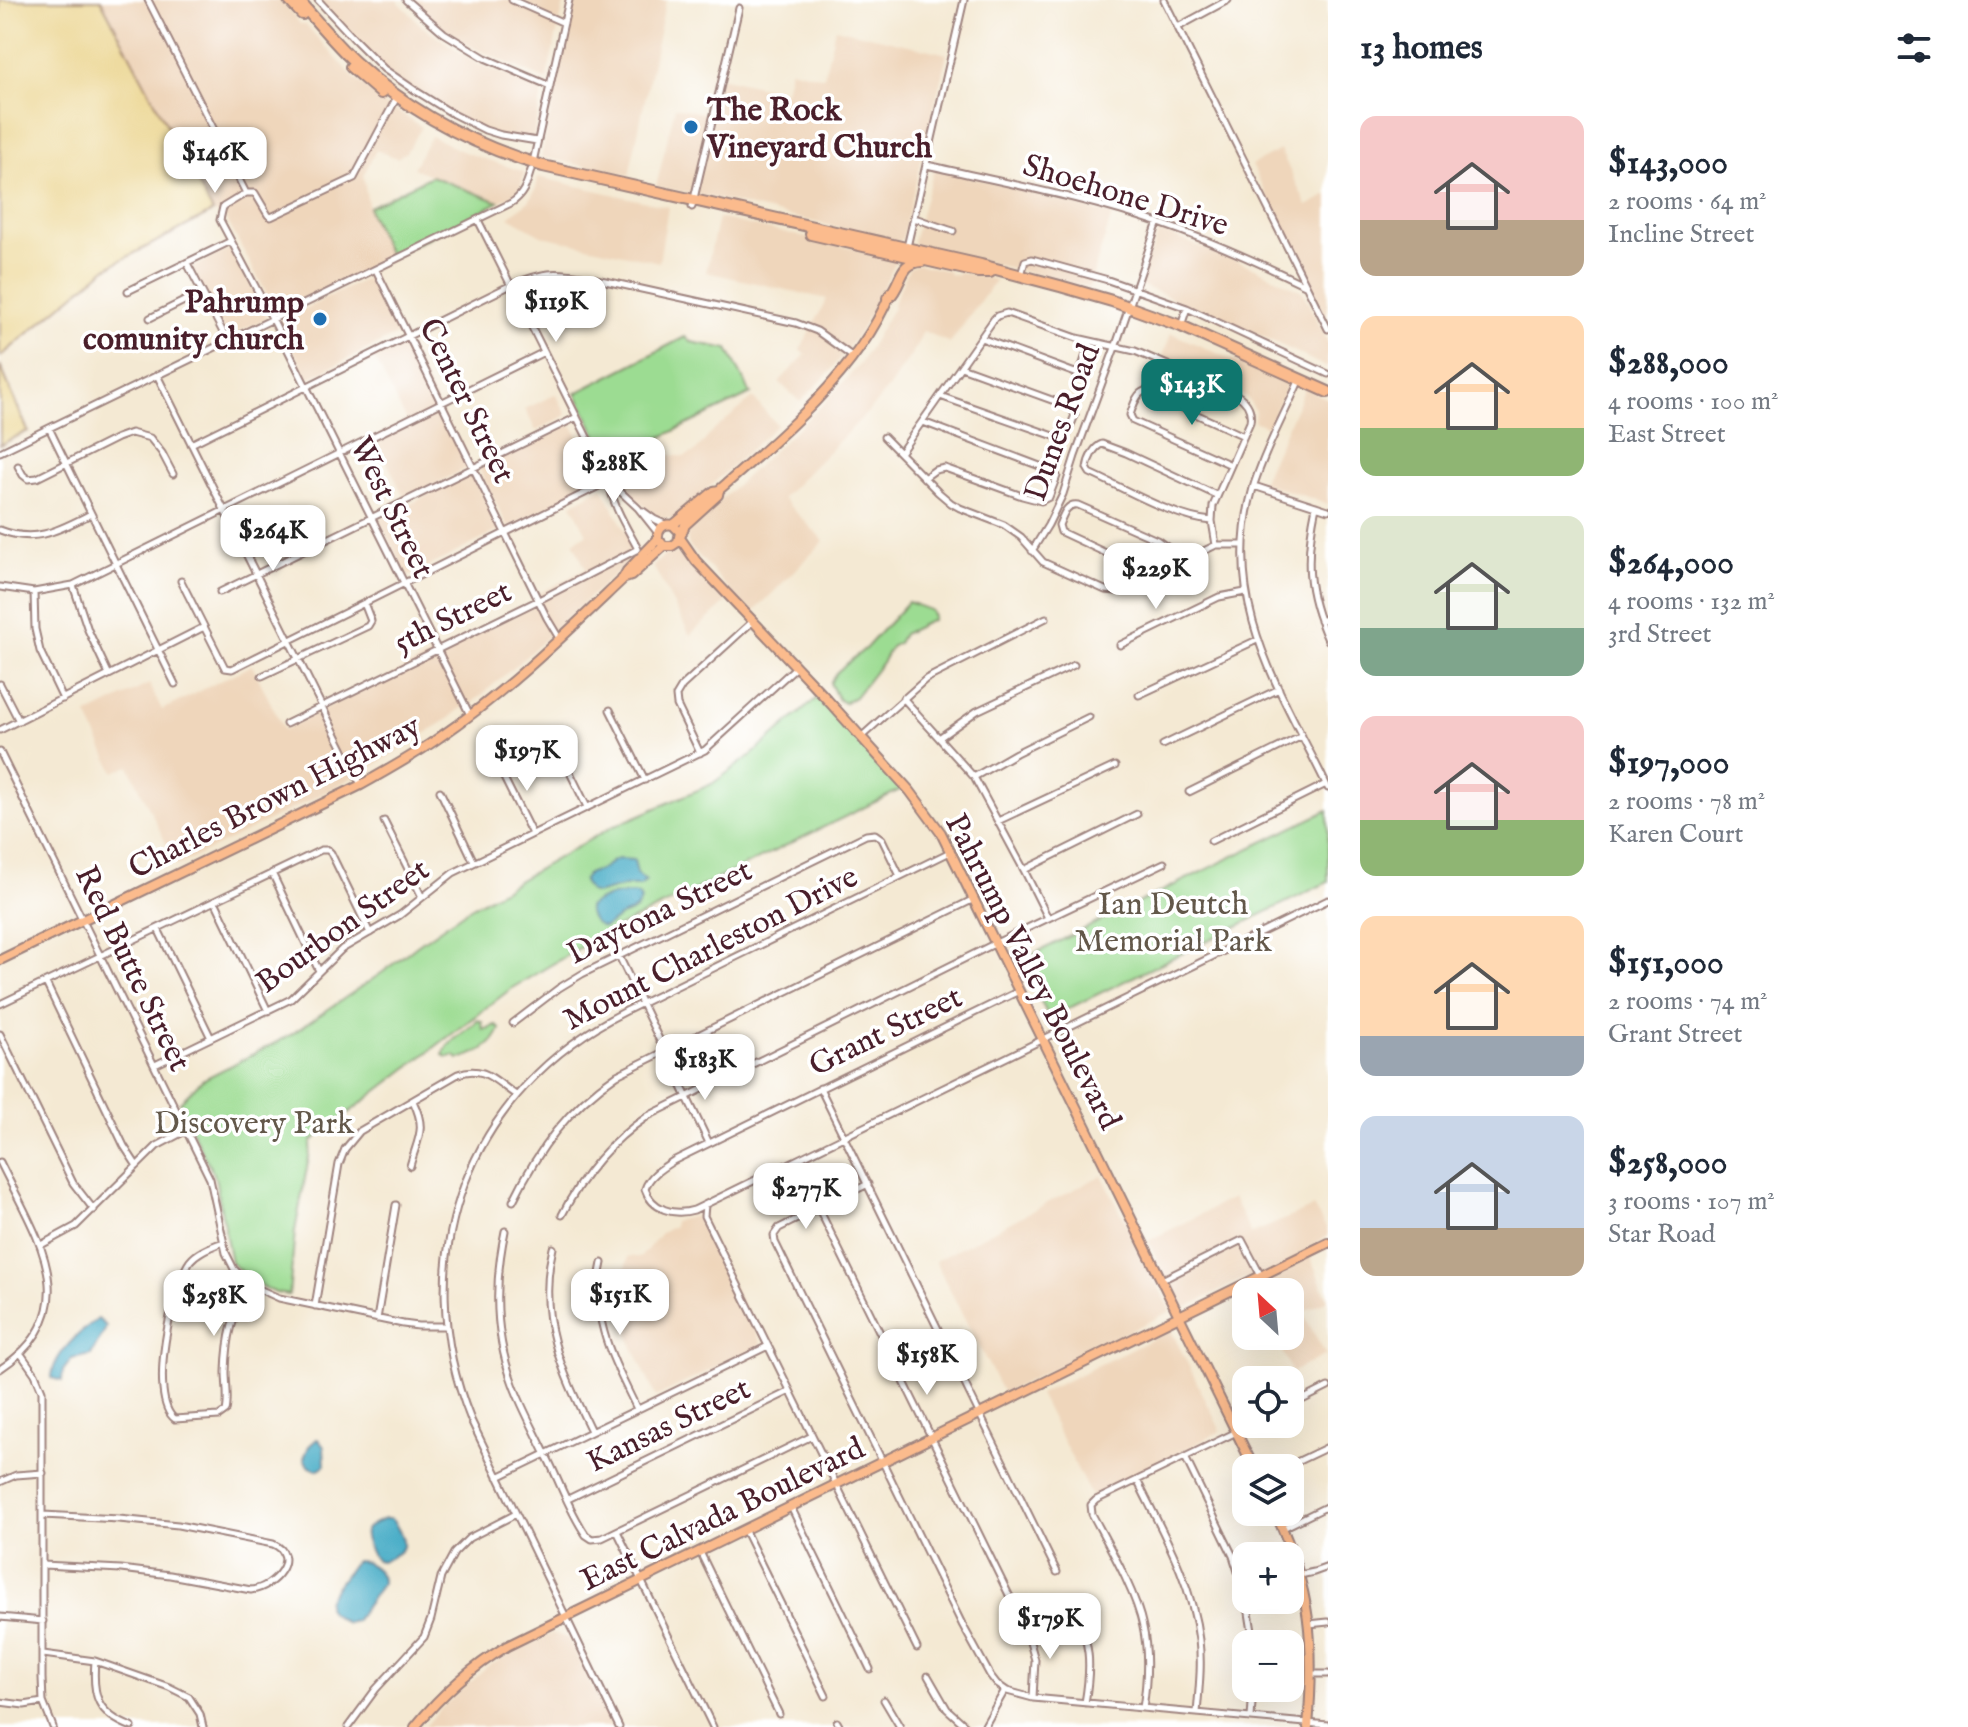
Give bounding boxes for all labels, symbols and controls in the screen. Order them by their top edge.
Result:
icon: filters [1892,26,1936,70]
text: 13 homes [1360,27,1483,70]
place label: The Rock Vineyard Church [706,91,933,169]
marker: The Rock Vineyard Church [682,118,700,136]
pin: $146K [159,127,271,195]
text: $146K [182,136,248,169]
text: $143,000 [1608,142,1728,185]
street label: Shoehone Drive [1018,146,1233,247]
icon: home [1424,148,1520,244]
text: 2 rooms · 64 m² [1608,185,1767,218]
text: Incline Street [1608,218,1754,251]
pin: $119K [500,276,612,344]
place label: Pahrump comunity church [83,283,305,361]
text: $119K [524,285,588,318]
marker: Pahrump comunity church [311,310,329,328]
street label: Center Street [408,312,523,490]
street label: Dunes Road [1016,338,1111,507]
text: $288,000 [1608,342,1729,385]
icon: home [1424,348,1520,444]
pin: $143K [1136,359,1248,427]
text: $143K [1159,368,1225,401]
text: 4 rooms · 100 m² [1608,385,1778,418]
text: East Street [1608,418,1726,451]
street label: West Street [339,431,443,586]
pin: $288K [558,437,670,505]
text: $288K [581,446,647,479]
pin: $264K [217,505,329,573]
text: $264K [238,514,308,547]
text: $264,000 [1608,542,1734,585]
pin: $229K [1100,543,1212,611]
icon: home [1424,548,1520,644]
text: $229K [1122,552,1190,585]
street label: 5th Street [387,572,519,664]
text: 4 rooms · 132 m² [1608,585,1775,618]
text: 3rd Street [1608,618,1711,651]
street label: Charles Brown Highway [122,707,428,890]
pin: $197K [471,725,583,793]
text: $197K [494,734,560,767]
text: $197,000 [1608,742,1729,785]
icon: home [1424,748,1520,844]
text: 2 rooms · 78 m² [1608,785,1765,818]
street label: Pahrump Valley Boulevard [934,807,1130,1138]
text: Karen Court [1608,818,1744,851]
street label: Bourbon Street [249,850,438,1004]
street label: Daytona Street [561,851,759,976]
street label: Mount Charleston Drive [557,857,865,1041]
street label: Red Butte Street [64,860,199,1079]
park label: Ian Deutch Memorial Park [1074,885,1272,963]
text: $151,000 [1608,942,1724,985]
icon: home [1424,948,1520,1044]
street label: Grant Street [803,978,969,1087]
text: 2 rooms · 74 m² [1608,985,1768,1018]
text: Grant Street [1608,1018,1742,1051]
pin: $183K [649,1034,761,1102]
text: $183K [674,1043,736,1076]
park label: Discovery Park [154,1104,355,1145]
text: $258,000 [1608,1142,1727,1185]
icon: home [1424,1148,1520,1244]
pin: $277K [750,1163,862,1231]
text: $277K [771,1172,841,1205]
text: 3 rooms · 107 m² [1608,1185,1775,1218]
text: Star Road [1608,1218,1715,1251]
pin: $151K [564,1269,676,1337]
pin: $258K [158,1270,270,1338]
text: $151K [589,1278,651,1311]
north arrow [1232,1278,1304,1350]
map controls [1232,1278,1304,1702]
text: $258K [182,1279,246,1312]
pin: $158K [871,1329,983,1397]
text: $158K [896,1338,958,1371]
button: locate [1232,1366,1304,1438]
street label: Kansas Street [581,1369,758,1483]
street label: East Calvada Boulevard [574,1428,873,1602]
button: layers [1232,1454,1304,1526]
button: + [1232,1542,1304,1614]
pin: $179K [994,1593,1106,1661]
text: $179K [1017,1602,1083,1635]
button: − [1232,1630,1304,1702]

